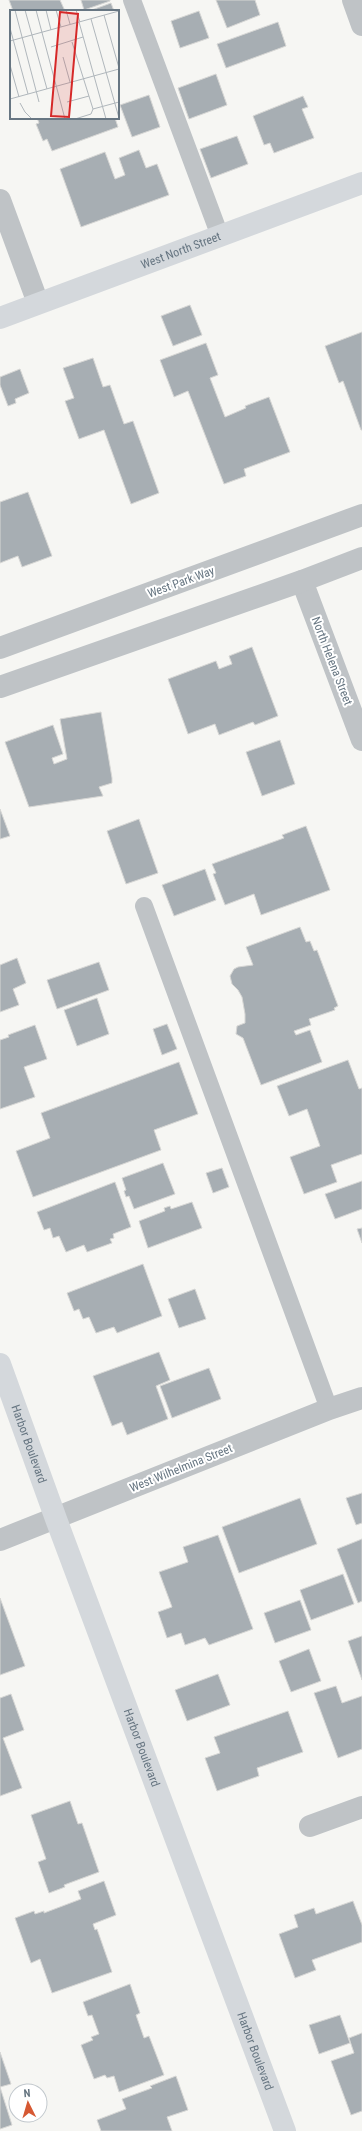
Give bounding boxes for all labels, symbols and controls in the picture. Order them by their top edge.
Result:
inset map [10,10,119,119]
street label: West North Street [139,229,223,272]
street label: West Park Way [146,563,216,601]
street label: North Helena Street [309,615,355,708]
street label: Harbor Boulevard [8,1403,49,1485]
street label: West Wilhelmina Street [128,1441,235,1495]
street label: Harbor Boulevard [121,1707,163,1789]
street label: Harbor Boulevard [234,2010,276,2092]
north arrow [8,2083,48,2123]
text: N [23,2087,31,2100]

